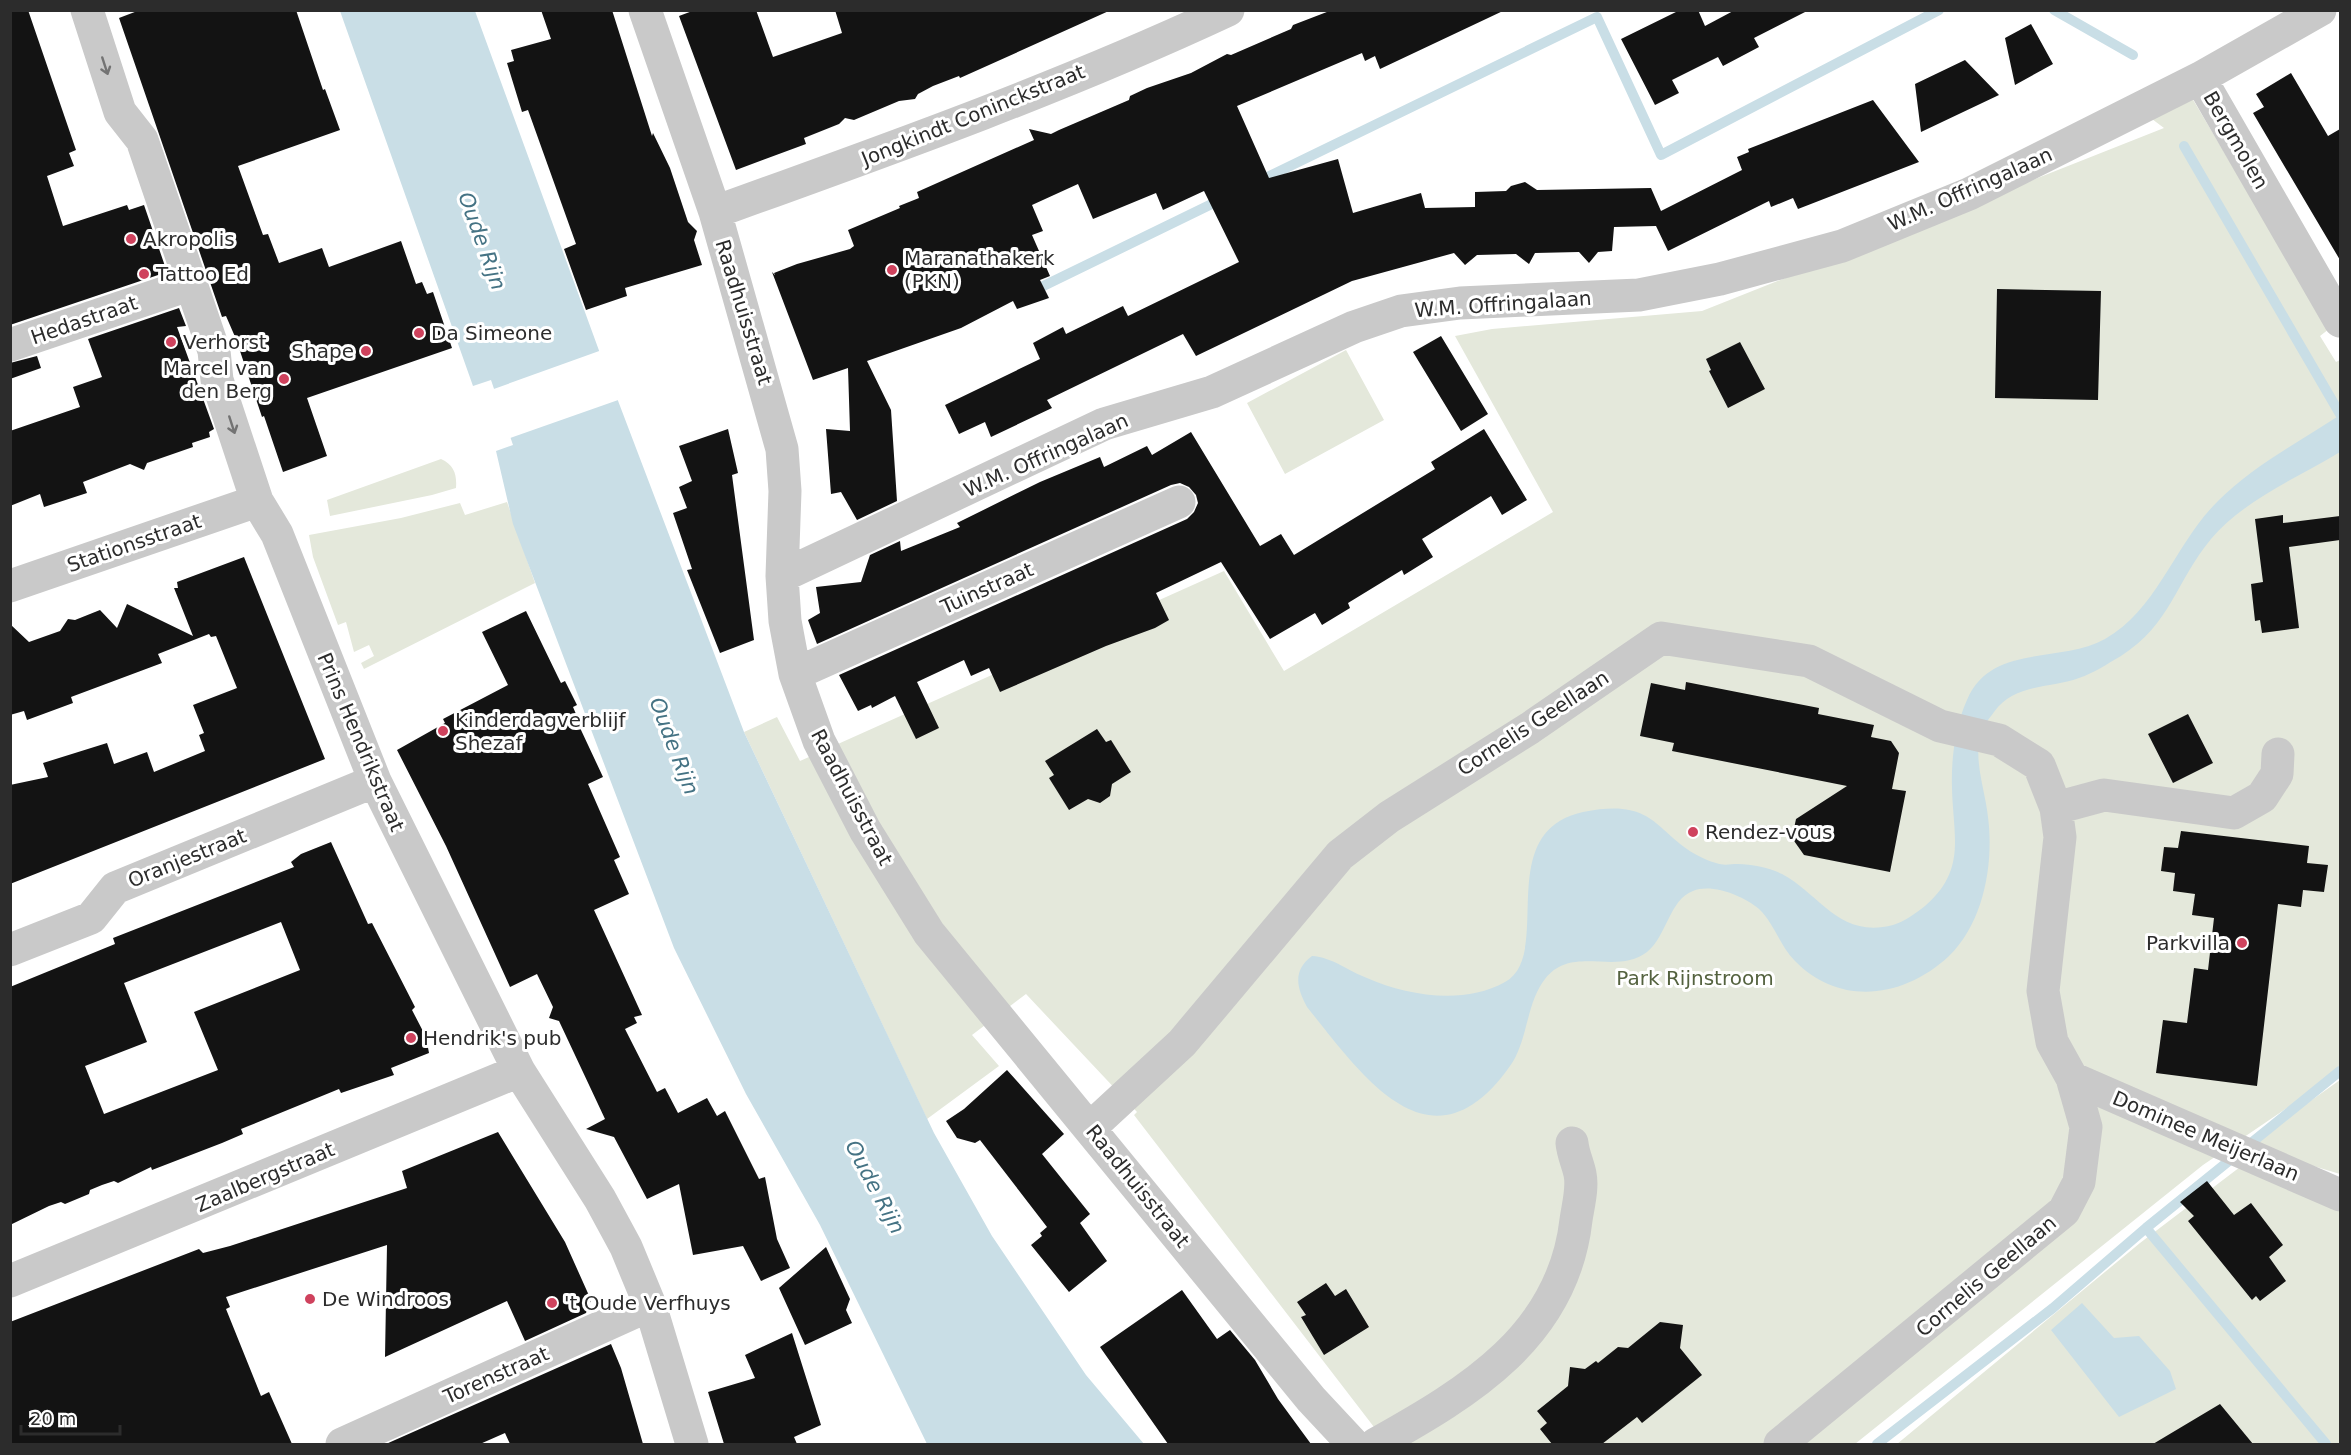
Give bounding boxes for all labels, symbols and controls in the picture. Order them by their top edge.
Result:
one-way arrow [100,56,111,75]
street label: Jongkindt Coninckstraat [856,59,1088,172]
street label: Bergmolen [2198,87,2274,193]
street label: W.M. Offringalaan [1884,142,2056,236]
water label: Oude Rijn [453,189,511,293]
place label: Akropolis [143,227,235,251]
marker: Akropolis [124,232,138,246]
street label: Raadhuisstraat [710,236,778,388]
place label: Maranathakerk (PKN) [904,246,1055,293]
place label: Tattoo Ed [155,262,249,286]
marker: Maranathakerk (PKN) [885,263,899,277]
marker: Tattoo Ed [137,267,151,281]
street label: W.M. Offringalaan [1414,286,1592,322]
street label: Hedastraat [28,291,141,349]
place label: Da Simeone [431,321,552,345]
marker: Da Simeone [412,326,426,340]
place label: Verhorst [183,330,267,354]
marker: Verhorst [164,335,178,349]
place label: Shape [291,339,354,363]
marker: Shape [359,344,373,358]
place label: Marcel van den Berg [163,356,272,403]
marker: Marcel van den Berg [277,372,291,386]
street label: W.M. Offringalaan [960,408,1132,502]
one-way arrow [228,415,239,434]
street label: Stationsstraat [64,509,204,577]
street label: Tuinstraat [936,557,1037,619]
street label: Prins Hendrikstraat [312,649,410,835]
street label: Cornelis Geellaan [1453,665,1613,781]
water label: Oude Rijn [644,694,704,798]
place label: Kinderdagverblijf Shezaf [455,708,627,755]
marker: Kinderdagverblijf Shezaf [436,724,450,738]
street label: Raadhuisstraat [806,725,898,869]
place label: Rendez-vous [1705,820,1832,844]
street label: Oranjestraat [124,823,250,893]
marker: Rendez-vous [1686,825,1700,839]
place label: Parkvilla [2146,931,2230,955]
marker: Parkvilla [2235,936,2249,950]
park label: Park Rijnstroom [1616,966,1774,990]
place label: Hendrik's pub [423,1026,561,1050]
marker: Hendrik's pub [404,1031,418,1045]
street label: Dominee Meijerlaan [2109,1086,2303,1186]
street label: Raadhuisstraat [1081,1120,1195,1252]
water label: Oude Rijn [840,1136,910,1238]
street label: Zaalbergstraat [192,1137,338,1217]
street label: Cornelis Geellaan [1911,1210,2061,1342]
place label: De Windroos [322,1287,449,1311]
place label: 't Oude Verfhuys [564,1291,731,1315]
marker: De Windroos [303,1292,317,1306]
marker: 't Oude Verfhuys [545,1296,559,1310]
street label: Torenstraat [439,1341,552,1409]
scale bar [21,1398,120,1436]
text: 20 m [30,1408,76,1429]

